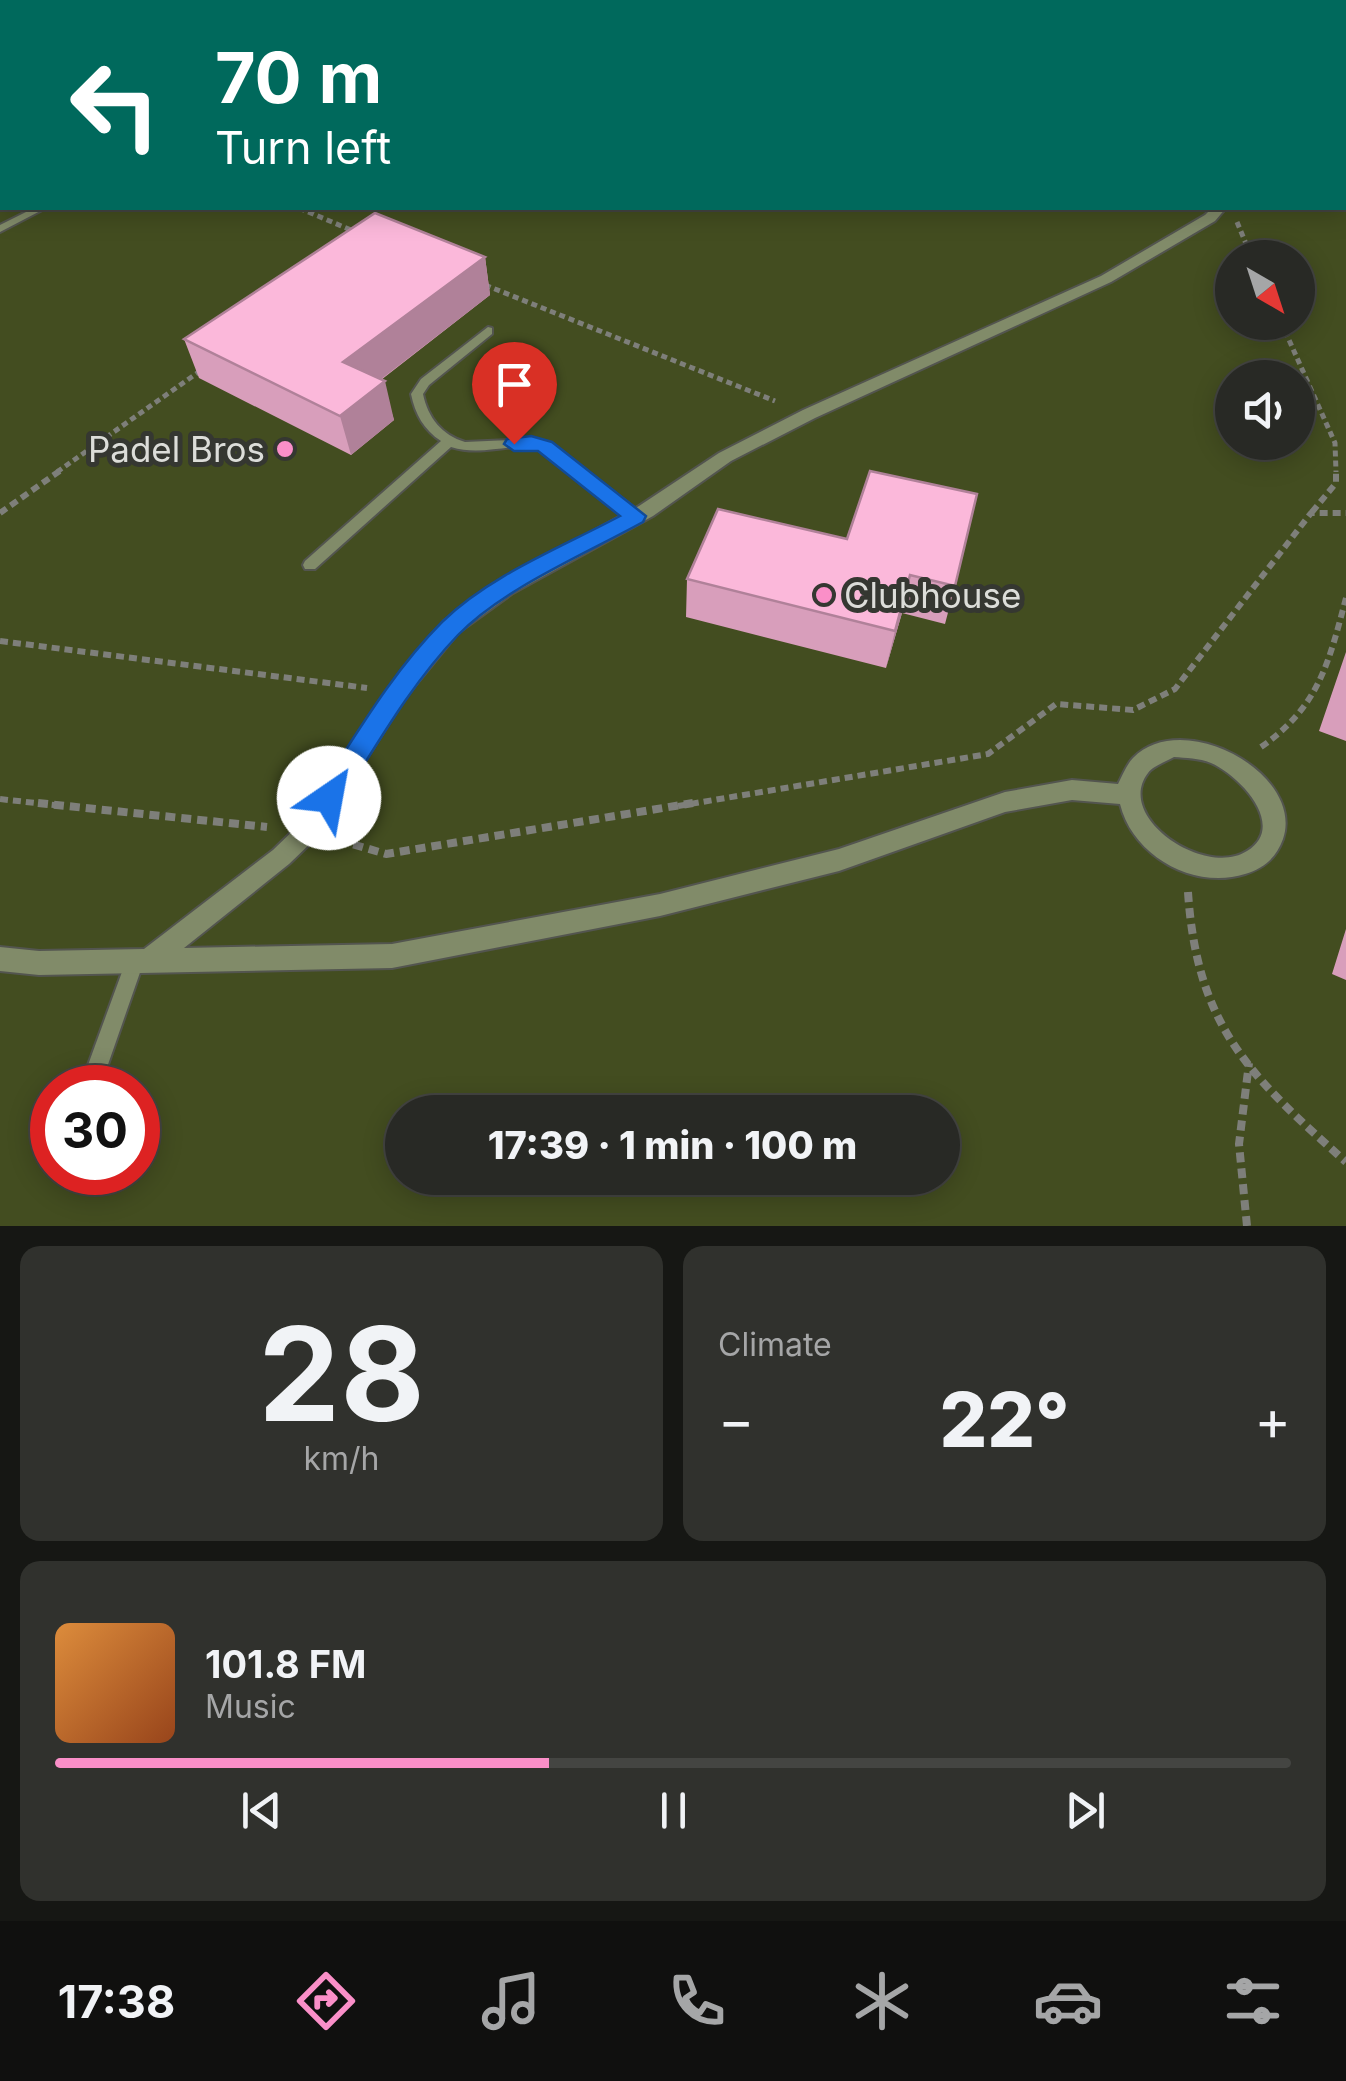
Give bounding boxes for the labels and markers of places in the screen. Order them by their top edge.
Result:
pin [472,342,557,445]
place label: Padel Bros [88,428,265,470]
marker: Padel Bros [274,438,296,460]
place label: Clubhouse [844,574,1021,616]
marker: Clubhouse [813,584,835,606]

